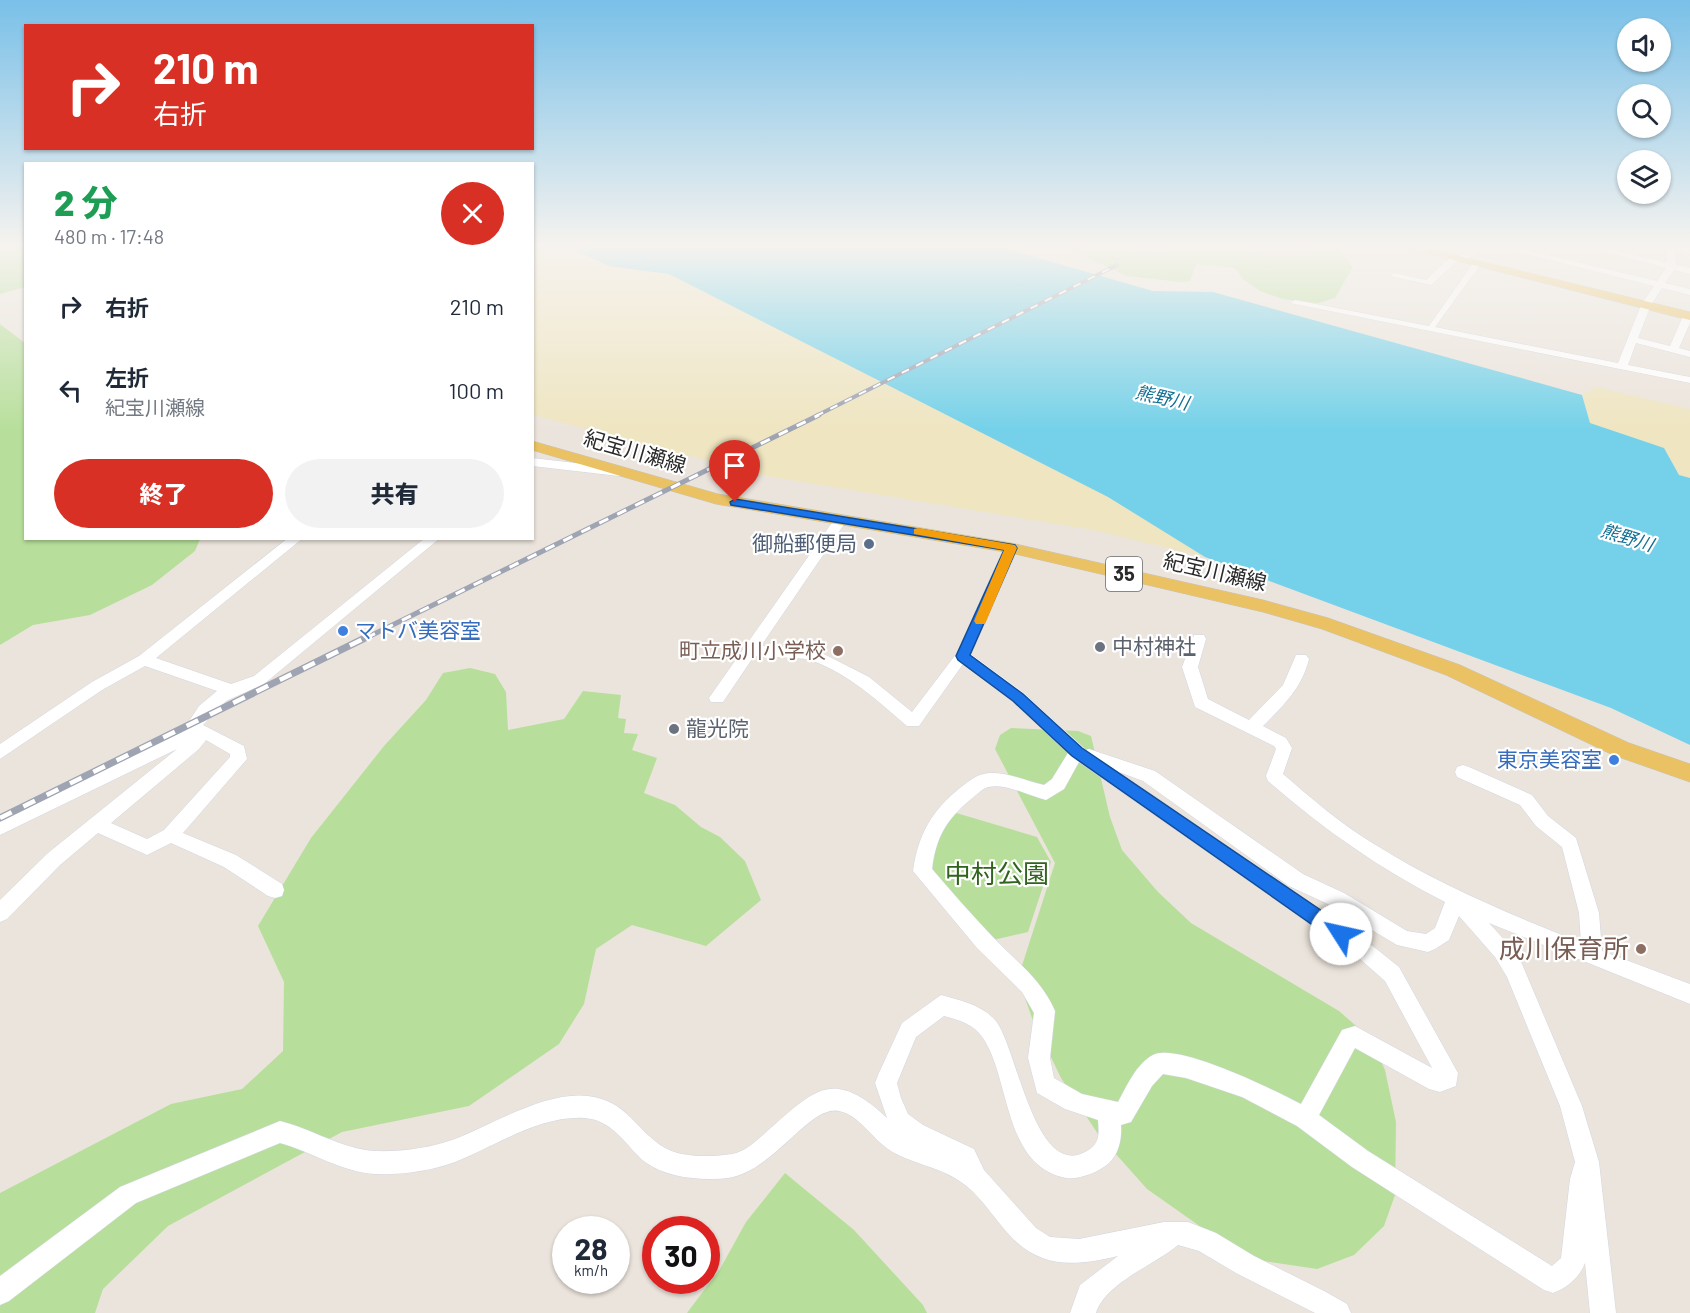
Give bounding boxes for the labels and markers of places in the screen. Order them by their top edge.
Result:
pin [709,440,760,502]
place label: 御船郵便局 [752,530,857,555]
marker: 御船郵便局 [862,537,876,551]
place label: マトバ美容室 [355,617,481,642]
marker: マトバ美容室 [336,624,350,638]
place label: 中村神社 [1112,633,1196,658]
place label: 町立成川小学校 [679,637,826,662]
marker: 中村神社 [1093,640,1107,654]
marker: 町立成川小学校 [831,644,845,658]
place label: 龍光院 [686,715,749,740]
marker: 龍光院 [667,722,681,736]
place label: 東京美容室 [1497,746,1602,771]
marker: 東京美容室 [1607,753,1621,767]
place label: 成川保育所 [1499,932,1629,963]
marker: 成川保育所 [1634,942,1648,956]

